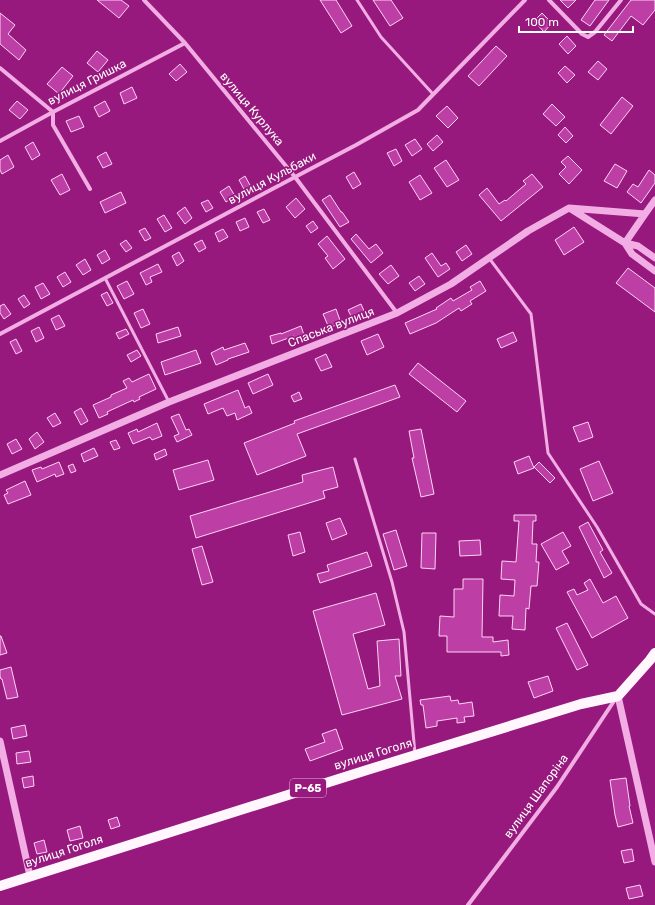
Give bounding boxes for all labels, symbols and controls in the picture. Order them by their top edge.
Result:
scale bar [519,8,633,34]
text: 100 m [525,15,559,29]
street label: вулиця Гришка [45,56,129,108]
street label: вулиця Курлука [217,69,287,149]
street label: вулиця Кульбаки [226,149,318,207]
street label: Спаська вулиця [286,304,376,350]
street label: вулиця Гоголя [332,735,414,773]
street label: вулиця Шапоріна [501,751,571,841]
road number: Р-65 [290,779,326,797]
street label: вулиця Гоголя [23,832,105,870]

